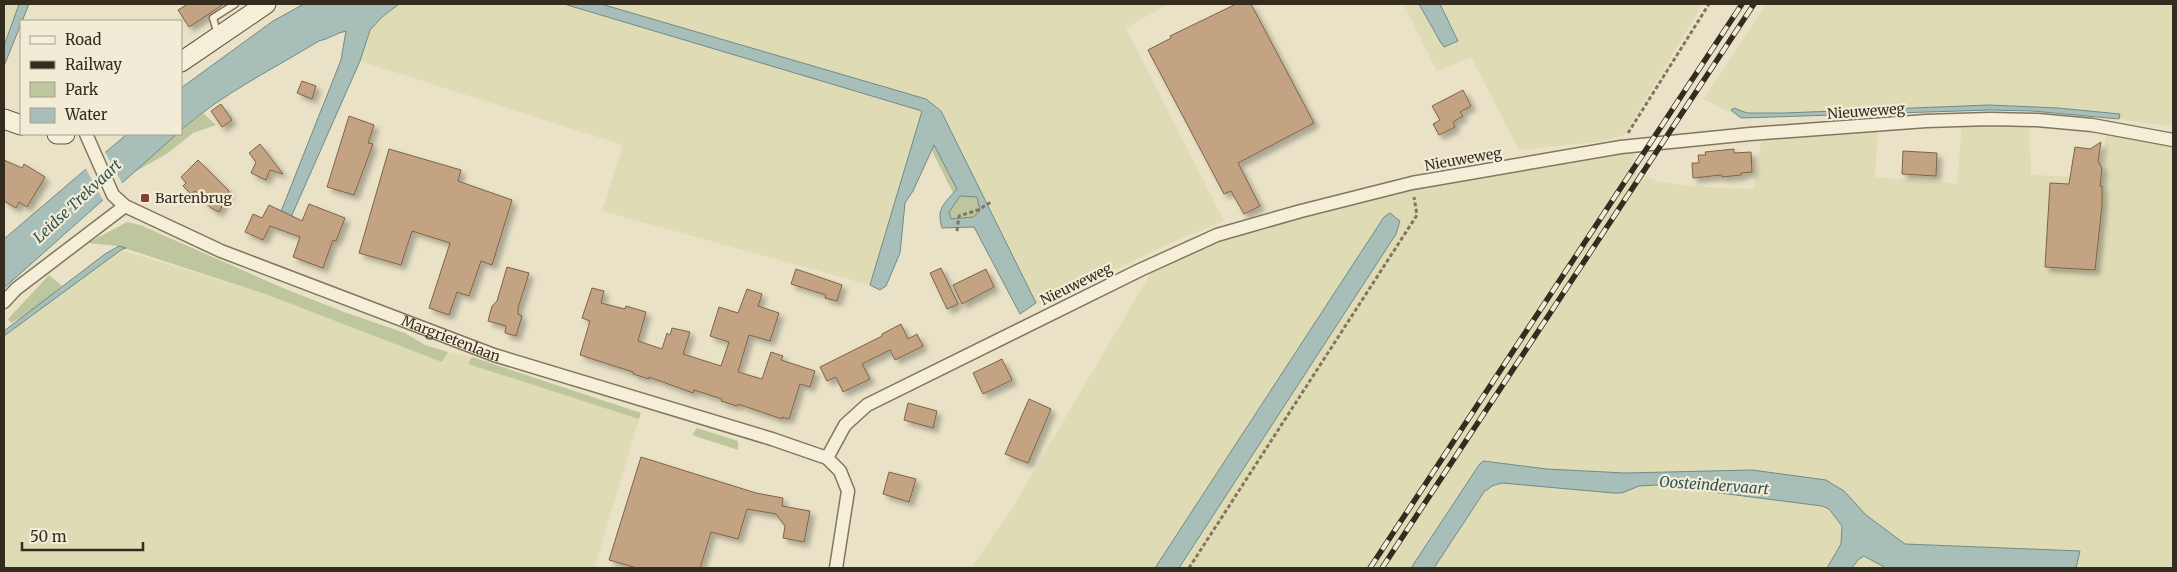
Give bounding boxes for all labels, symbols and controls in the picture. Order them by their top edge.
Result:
legend [20,20,182,135]
text: Road [65,30,101,49]
text: Railway [65,55,122,74]
text: Park [65,80,99,99]
street label: Nieuweweg [1826,99,1906,123]
text: Water [64,105,108,124]
street label: Nieuweweg [1423,143,1503,175]
water label: Leidse Trekvaart [29,155,126,247]
place label: Bartenbrug [155,189,232,207]
marker: Bartenbrug [139,192,151,204]
street label: Nieuweweg [1037,259,1115,309]
street label: Margrietenlaan [399,312,503,365]
water label: Oosteindervaart [1658,472,1770,498]
scale bar [22,520,144,552]
text: 50 m [30,527,67,546]

